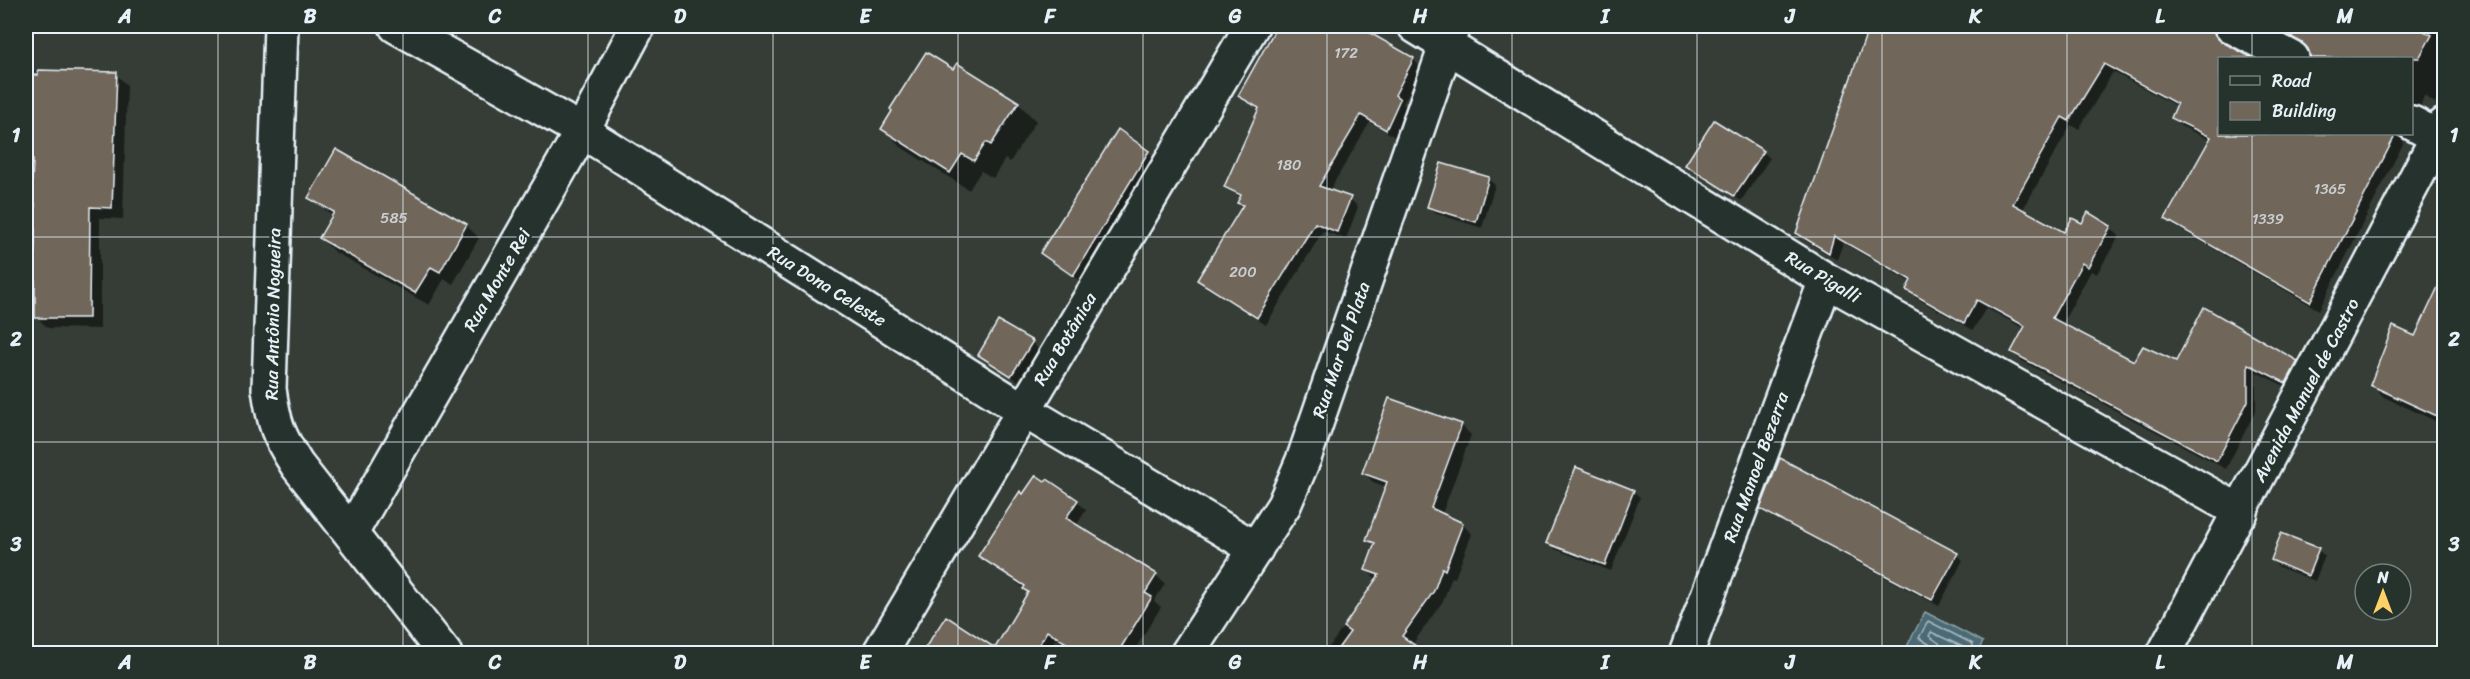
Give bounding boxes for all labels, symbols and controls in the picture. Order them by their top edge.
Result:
text: A [117,0,132,34]
text: B [304,0,317,34]
text: C [488,0,502,34]
text: D [674,0,687,34]
text: E [859,0,872,34]
text: F [1044,0,1057,34]
text: G [1228,0,1242,34]
text: H [1412,0,1428,34]
text: I [1600,0,1611,34]
text: J [1784,0,1796,34]
text: K [1968,0,1983,34]
text: L [2155,0,2165,34]
text: M [2336,0,2354,34]
house number: 172 [1334,40,1358,66]
legend [2218,57,2413,135]
text: Road [2272,65,2312,97]
text: Building [2272,95,2336,127]
text: 1 [12,118,21,153]
text: 1 [2450,118,2459,153]
house number: 180 [1277,152,1301,178]
house number: 1365 [2314,176,2346,202]
house number: 585 [380,205,408,231]
house number: 1339 [2252,206,2284,232]
street label: Rua Monte Rei [454,221,540,338]
street label: Rua Antônio Nogueira [256,228,290,400]
street label: Rua Dona Celeste [761,236,893,336]
street label: Rua Pigalli [1779,242,1868,313]
house number: 200 [1229,259,1257,285]
street label: Rua Mar Del Plata [1303,277,1379,423]
street label: Rua Botânica [1024,285,1106,392]
street label: Avenida Manuel de Castro [2243,292,2368,489]
text: 2 [9,322,22,357]
text: 2 [2447,322,2460,357]
street label: Rua Manoel Bezerra [1714,386,1798,547]
text: 3 [10,527,22,562]
text: 3 [2448,527,2460,562]
north arrow [2353,562,2413,622]
text: N [2376,563,2389,592]
text: A [117,645,132,679]
text: B [304,645,317,679]
text: C [488,645,502,679]
text: D [674,645,687,679]
text: E [859,645,872,679]
text: F [1044,645,1057,679]
text: G [1228,645,1242,679]
text: H [1412,645,1428,679]
text: I [1600,645,1611,679]
text: J [1784,645,1796,679]
text: K [1968,645,1983,679]
text: L [2155,645,2165,679]
text: M [2336,645,2354,679]

